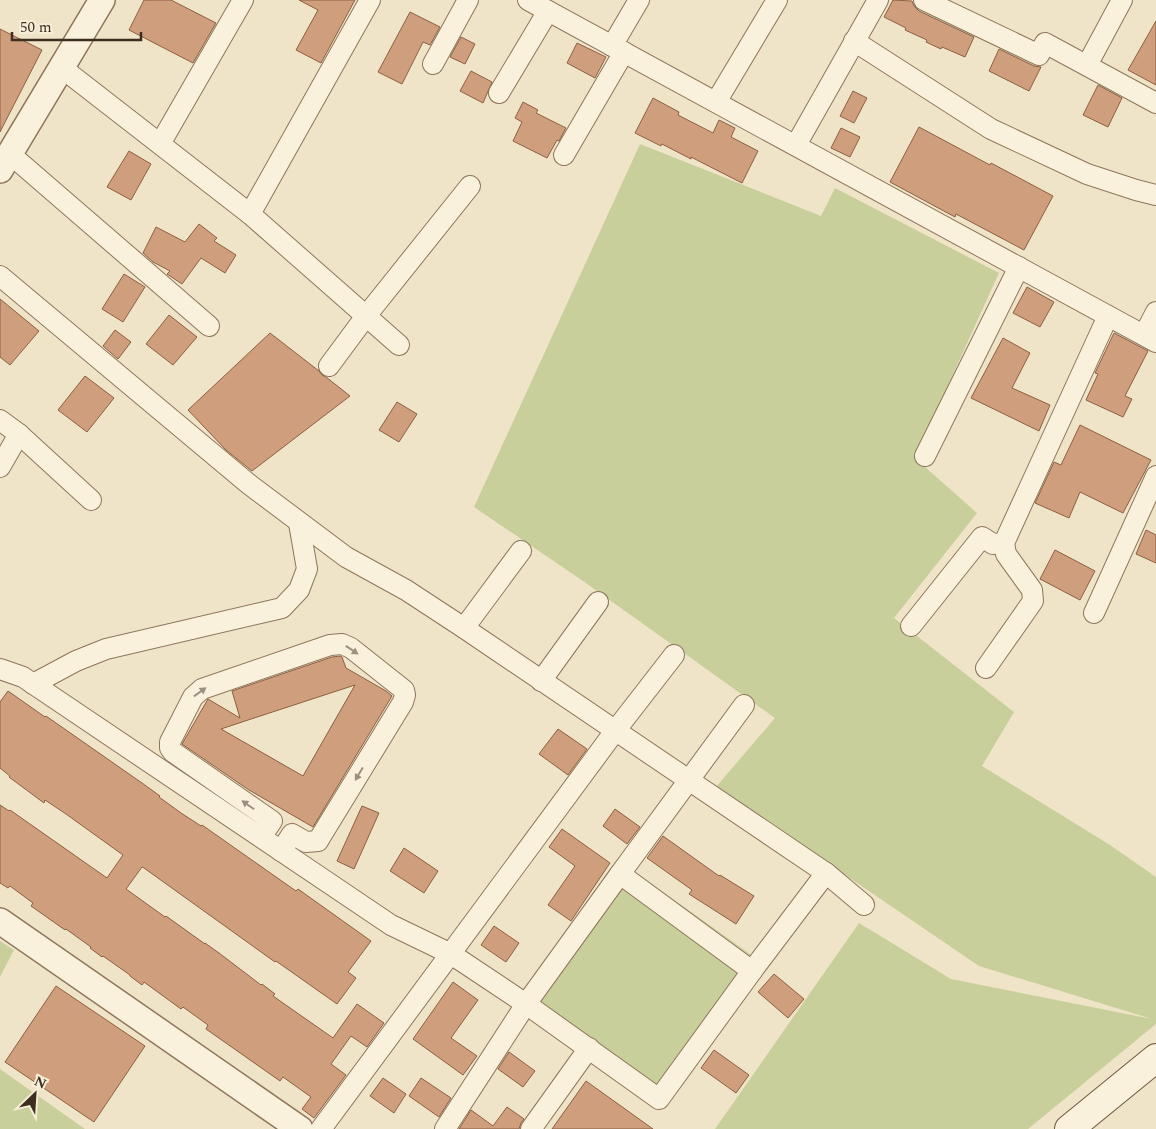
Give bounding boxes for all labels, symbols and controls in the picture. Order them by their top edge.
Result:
scale bar [12,10,141,42]
text: 50 m [20,16,52,39]
one-way arrow [345,645,358,655]
one-way arrow [193,687,207,697]
one-way arrow [355,767,364,780]
one-way arrow [241,800,255,810]
north arrow [10,1069,60,1119]
text: N [31,1071,50,1095]

